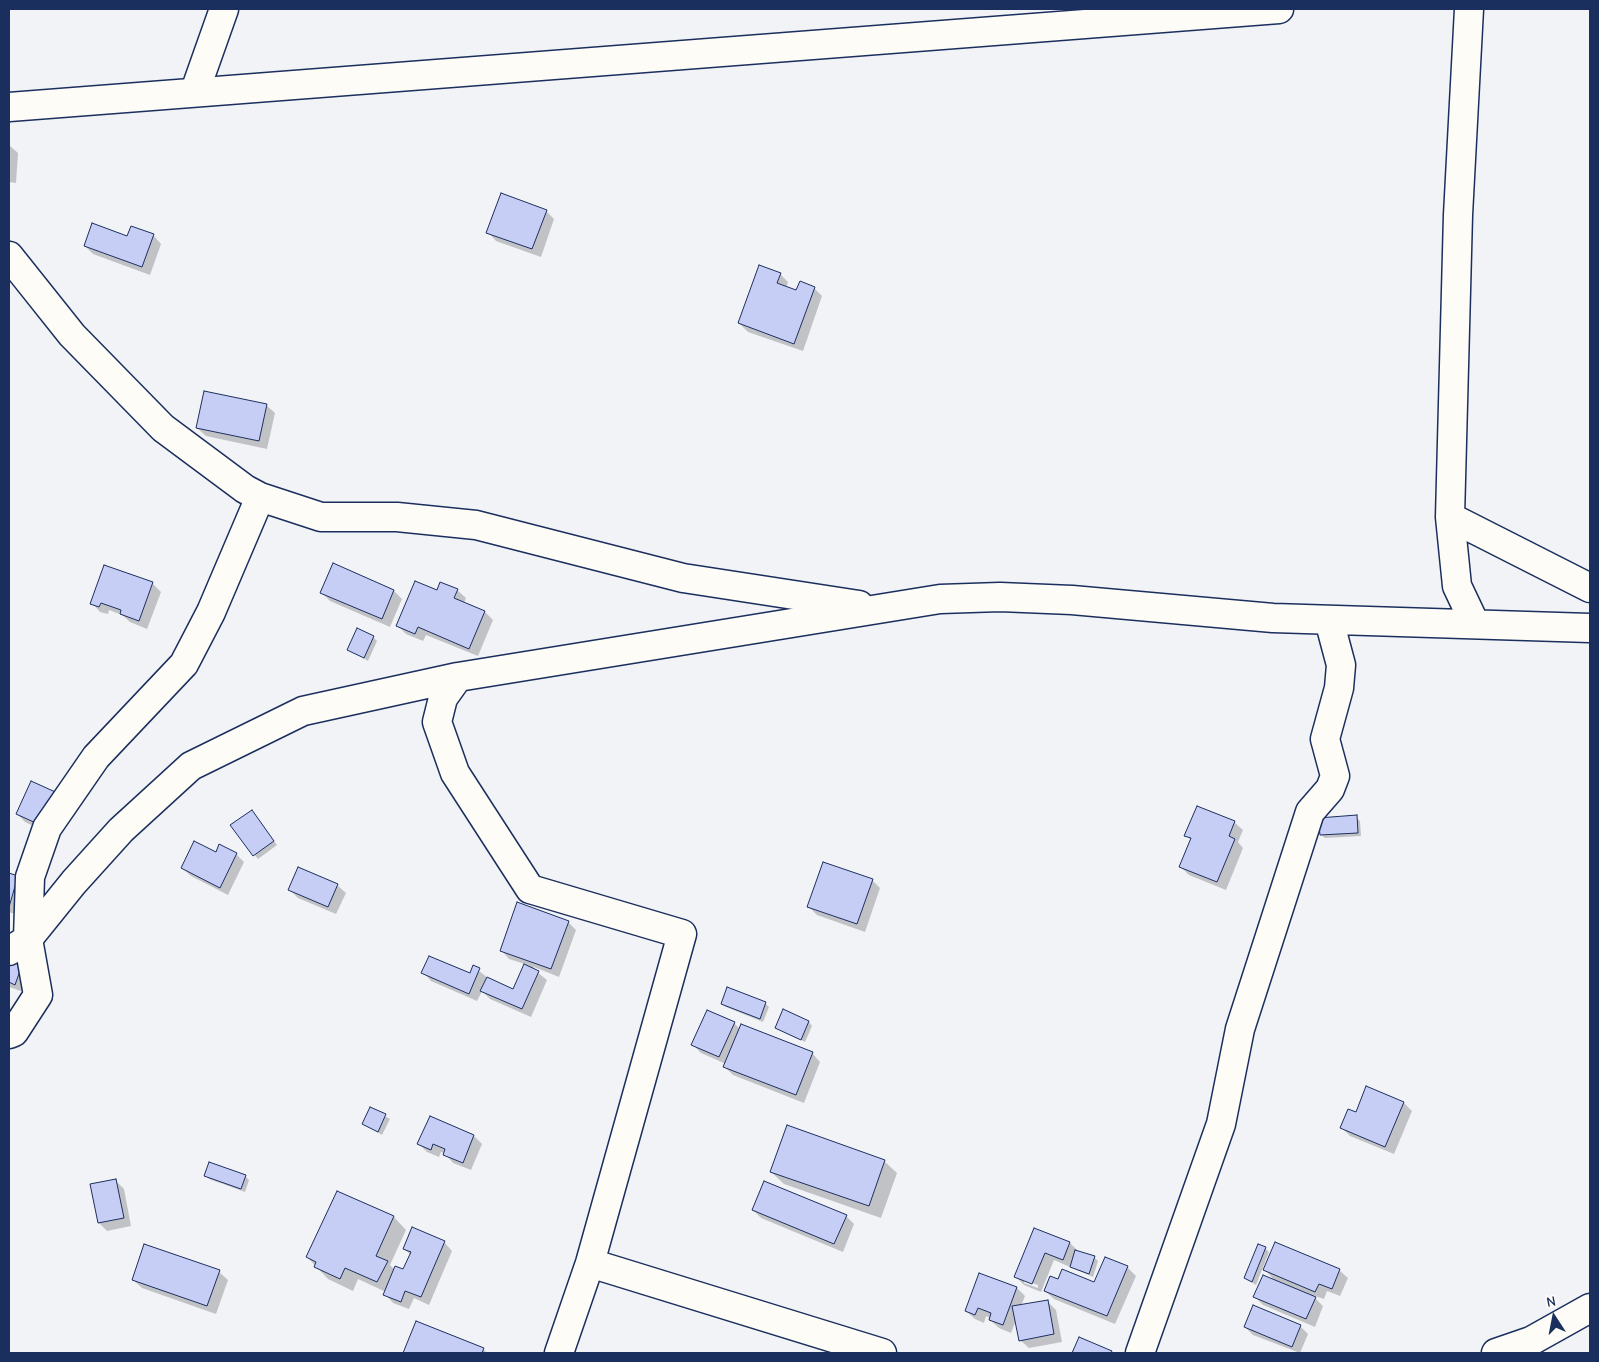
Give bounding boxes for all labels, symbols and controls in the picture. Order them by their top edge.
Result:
north arrow [1529,1292,1579,1342]
text: N [1545,1293,1557,1311]

